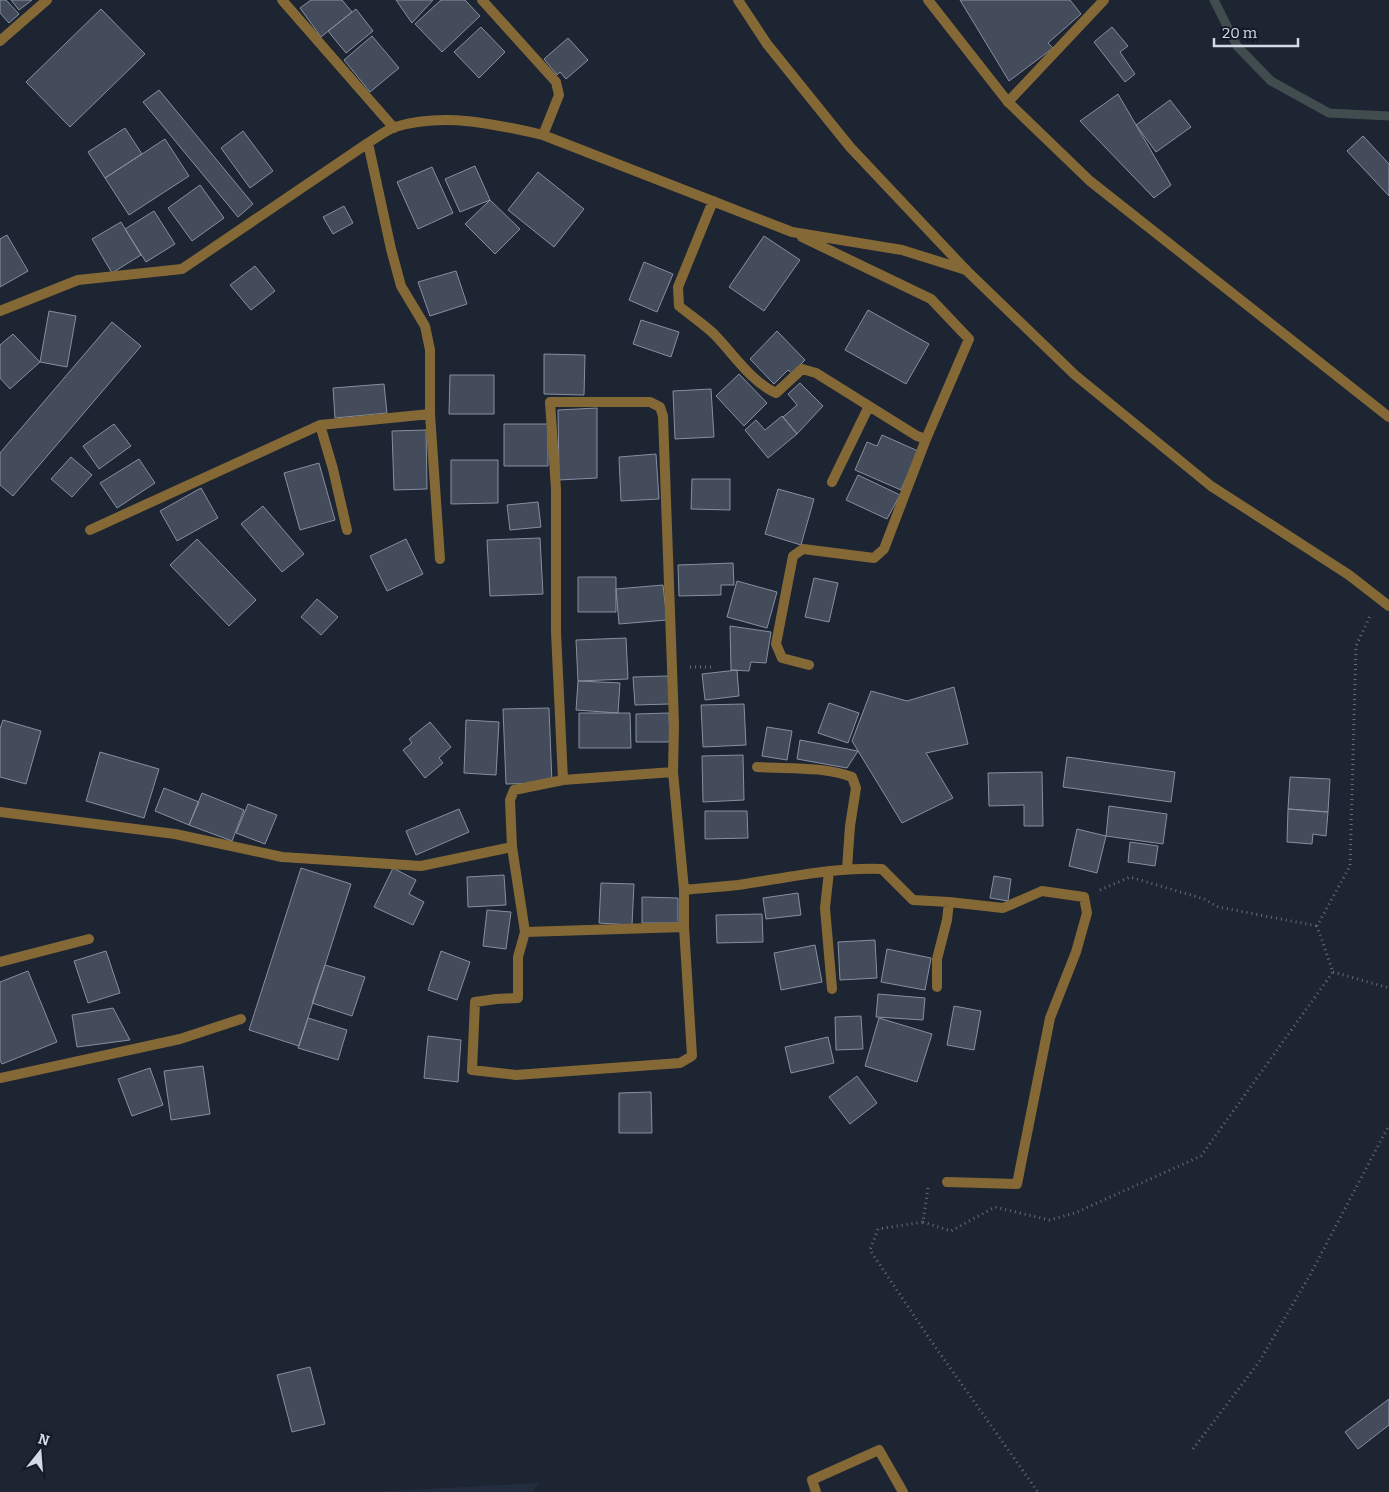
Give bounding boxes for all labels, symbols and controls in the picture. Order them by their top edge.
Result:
scale bar [1214,15,1298,47]
text: 20 m [1222,24,1258,42]
north arrow [15,1427,65,1477]
text: N [36,1430,51,1450]

